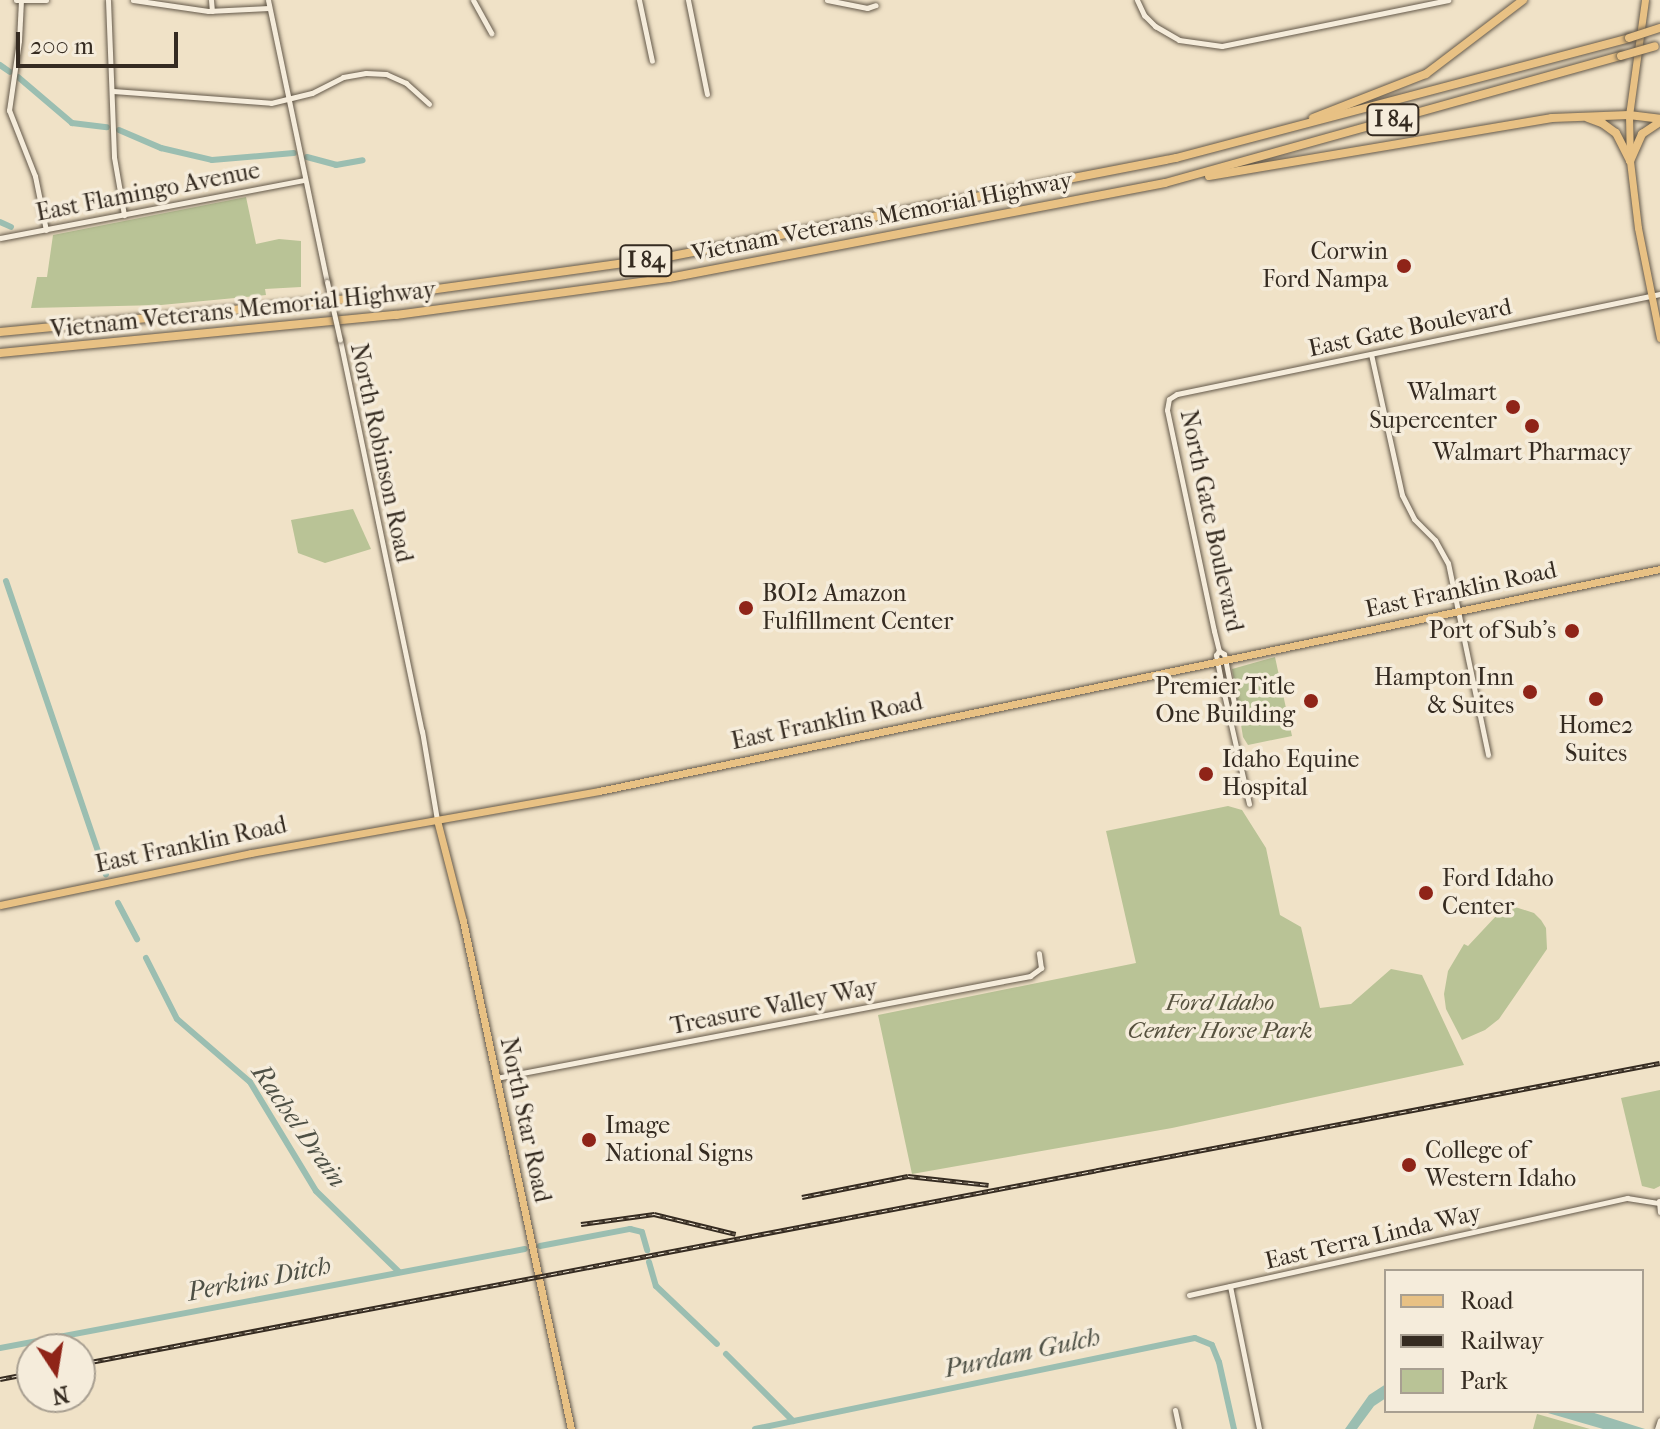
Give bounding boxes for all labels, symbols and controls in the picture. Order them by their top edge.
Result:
scale bar [20,16,182,66]
text: 200 m [30,32,94,60]
road number: I 84 [1365,102,1421,138]
street label: East Flamingo Avenue [34,156,262,228]
street label: Vietnam Veterans Memorial Highway [689,166,1075,268]
place label: Corwin Ford Nampa [1262,238,1388,294]
road number: I 84 [618,243,674,279]
marker: Corwin Ford Nampa [1395,257,1413,275]
street label: Vietnam Veterans Memorial Highway [49,275,437,345]
street label: East Gate Boulevard [1306,292,1514,364]
street label: North Robinson Road [344,341,418,565]
place label: Walmart Supercenter [1369,379,1497,435]
marker: Walmart Supercenter [1504,398,1522,416]
street label: North Gate Boulevard [1173,407,1249,635]
marker: Walmart Pharmacy [1523,417,1541,435]
place label: Walmart Pharmacy [1433,439,1631,467]
street label: East Franklin Road [1363,556,1559,624]
place label: BOI2 Amazon Fulfillment Center [762,580,953,636]
marker: BOI2 Amazon Fulfillment Center [737,599,755,617]
place label: Port of Sub's [1429,617,1556,645]
marker: Port of Sub's [1563,622,1581,640]
place label: Hampton Inn & Suites [1374,664,1514,720]
place label: Premier Title One Building [1155,673,1295,729]
marker: Hampton Inn & Suites [1521,683,1539,701]
street label: East Franklin Road [729,688,925,756]
marker: Home2 Suites [1587,690,1605,708]
marker: Premier Title One Building [1302,692,1320,710]
place label: Home2 Suites [1559,712,1633,768]
place label: Idaho Equine Hospital [1222,746,1359,802]
marker: Idaho Equine Hospital [1197,765,1215,783]
street label: East Franklin Road [93,811,289,879]
place label: Ford Idaho Center [1442,865,1554,921]
marker: Ford Idaho Center [1417,884,1435,902]
street label: Treasure Valley Way [668,973,880,1041]
park label: Ford Idaho Center Horse Park [1128,989,1312,1045]
street label: North Star Road [493,1035,557,1205]
water label: Rachel Drain [245,1058,353,1194]
place label: Image National Signs [605,1112,753,1168]
marker: Image National Signs [580,1131,598,1149]
place label: College of Western Idaho [1425,1137,1576,1193]
marker: College of Western Idaho [1400,1156,1418,1174]
street label: East Terra Linda Way [1262,1198,1484,1276]
water label: Perkins Ditch [185,1250,333,1308]
legend [1384,1269,1644,1413]
text: Road [1460,1287,1513,1315]
water label: Purdam Gulch [941,1321,1103,1385]
text: Railway [1460,1327,1543,1355]
north arrow [16,1333,96,1413]
text: Park [1460,1367,1508,1395]
text: N [50,1380,71,1409]

